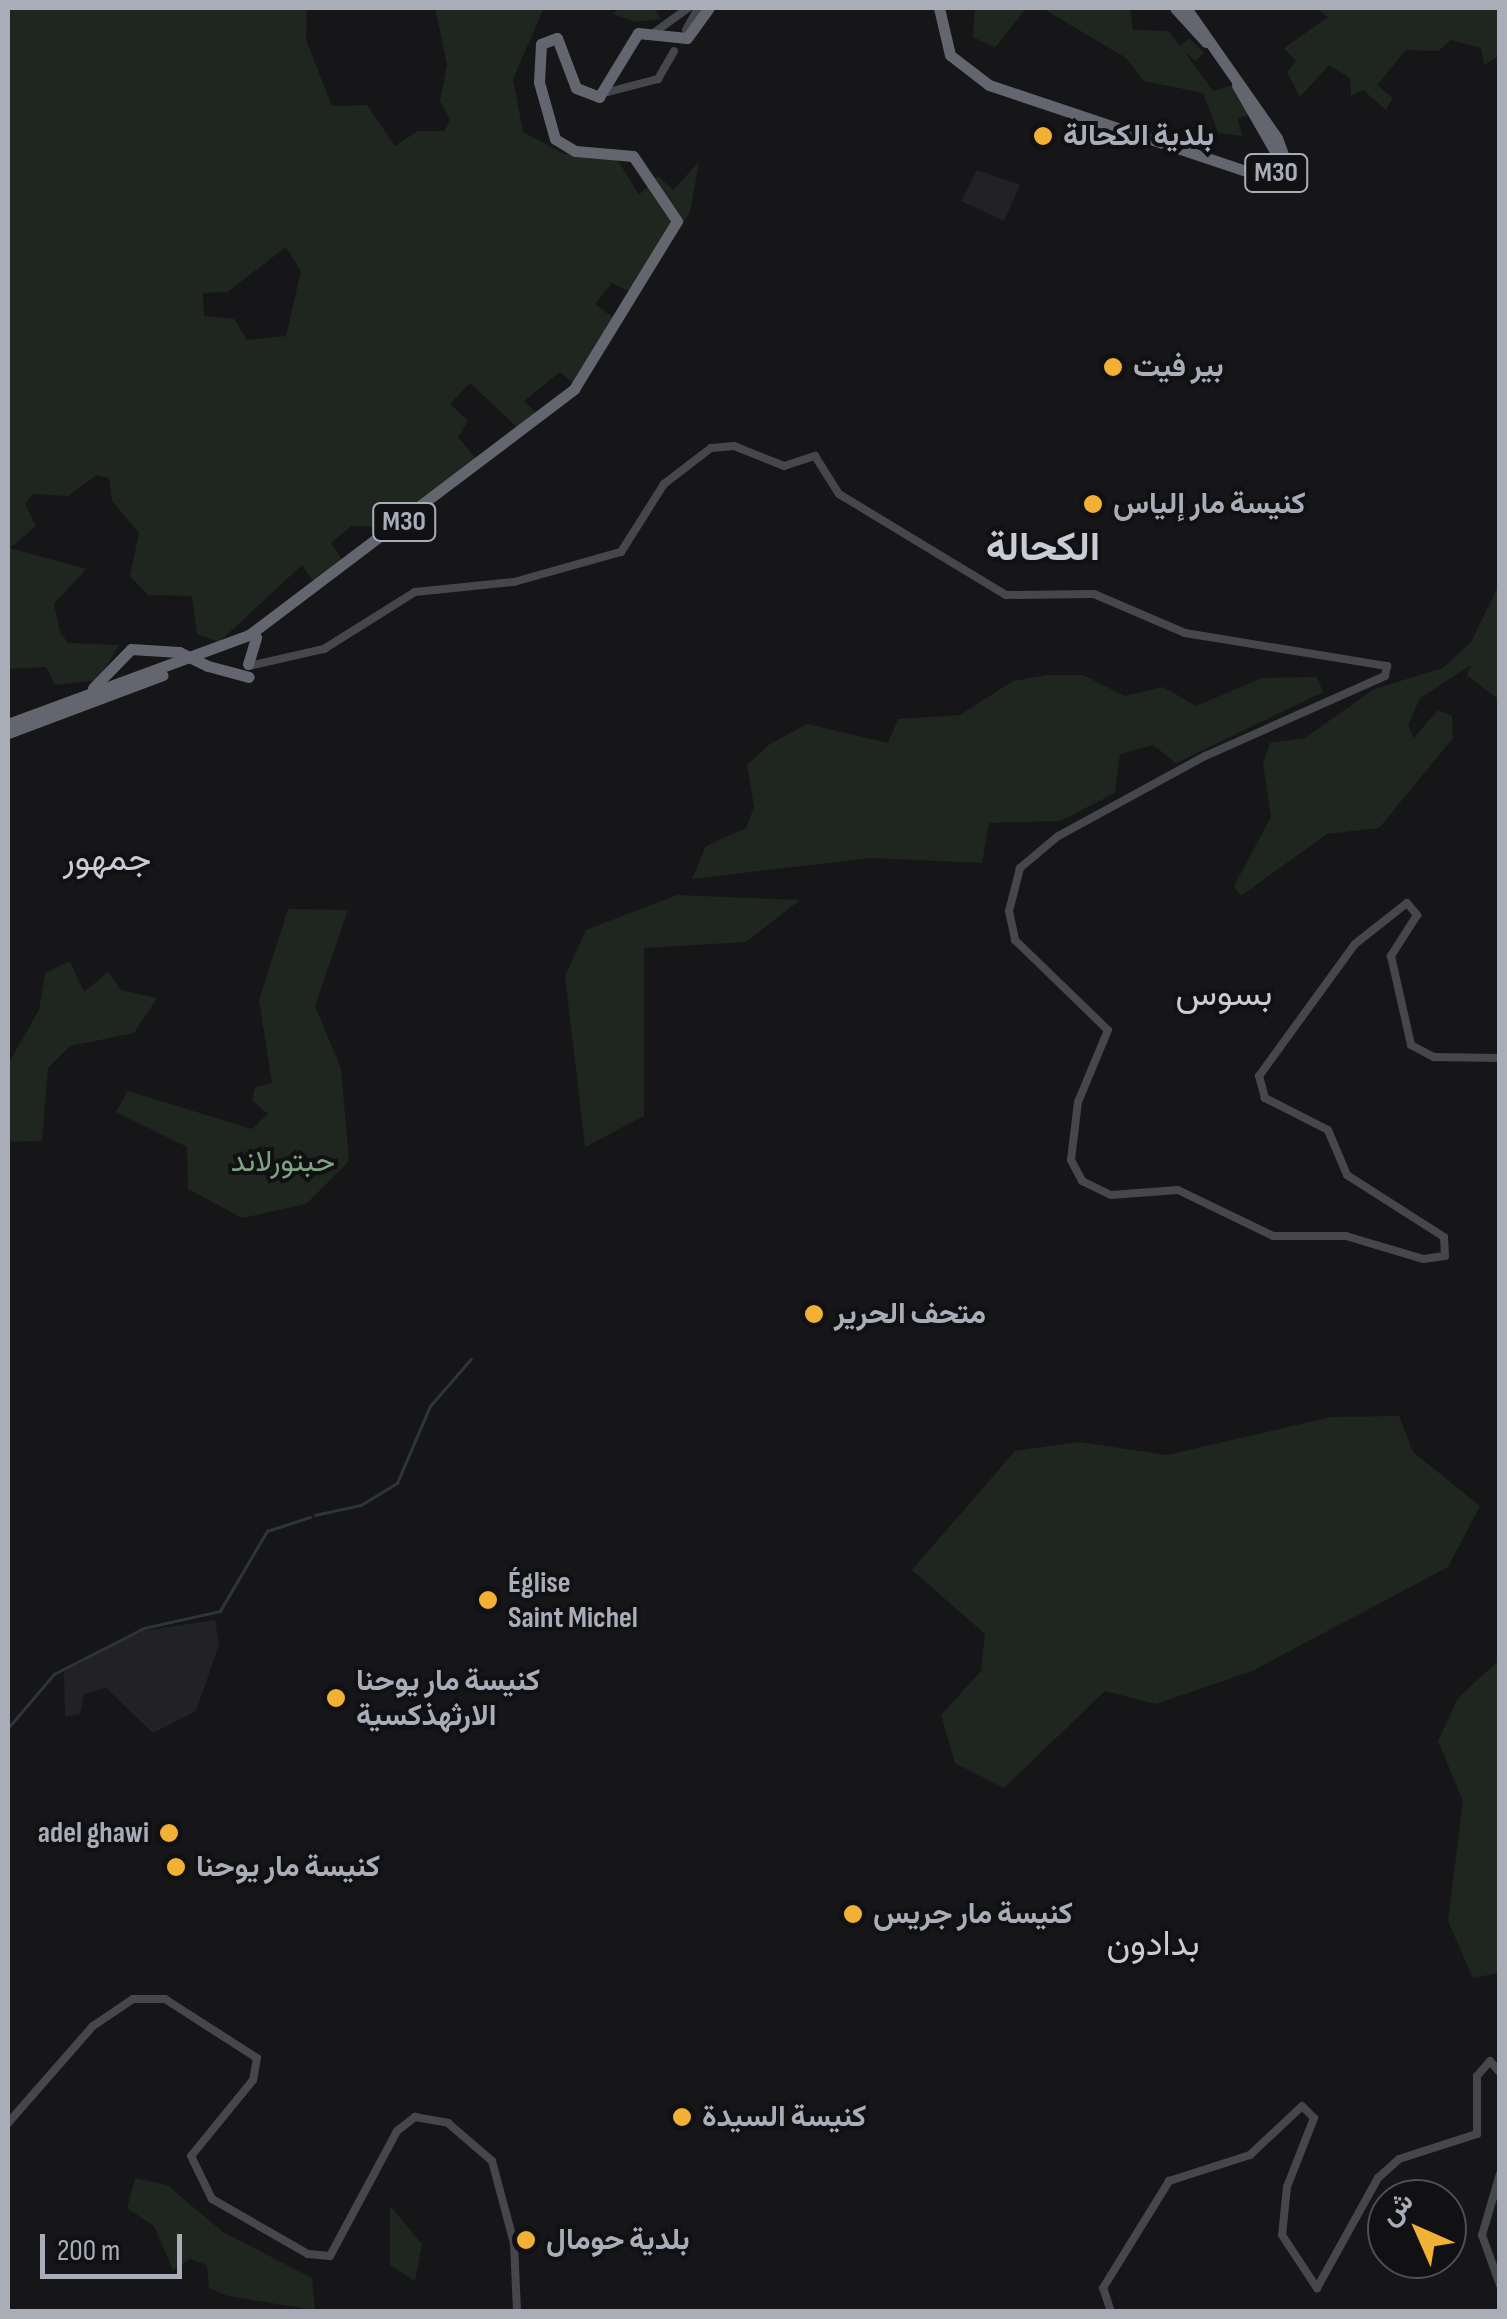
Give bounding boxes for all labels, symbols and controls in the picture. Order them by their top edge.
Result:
place label: بلدية الكحالة [1063,118,1214,154]
marker: بلدية الكحالة [1032,125,1054,147]
road number: M30 [1244,150,1308,196]
place label: بير فيت [1133,349,1224,385]
marker: بير فيت [1102,356,1124,378]
place label: كنيسة مار إلياس [1113,486,1306,522]
marker: كنيسة مار إلياس [1082,493,1104,515]
road number: M30 [372,499,436,545]
district label: الكحالة [986,524,1100,572]
district label: جمهور [63,839,151,881]
district label: بسوس [1176,974,1272,1016]
park label: حبتورلاند [231,1144,335,1180]
place label: متحف الحرير [834,1296,986,1332]
marker: متحف الحرير [803,1303,825,1325]
place label: Église Saint Michel [508,1565,638,1636]
marker: Église Saint Michel [477,1589,499,1611]
place label: كنيسة مار يوحنا الارثهذكسية [356,1663,540,1734]
marker: كنيسة مار يوحنا الارثهذكسية [325,1687,347,1709]
place label: adel ghawi [38,1815,149,1851]
marker: adel ghawi [158,1822,180,1844]
place label: كنيسة مار يوحنا [196,1849,380,1885]
marker: كنيسة مار يوحنا [165,1856,187,1878]
place label: كنيسة مار جريس [873,1896,1073,1932]
marker: كنيسة مار جريس [842,1903,864,1925]
district label: بدادون [1106,1924,1200,1966]
place label: كنيسة السيدة [702,2099,866,2135]
marker: كنيسة السيدة [671,2106,693,2128]
north arrow [1367,2179,1467,2279]
text: ش [1373,2185,1420,2232]
scale bar [45,2214,188,2276]
place label: بلدية حومال [546,2222,690,2258]
marker: بلدية حومال [515,2229,537,2251]
text: 200 m [57,2233,120,2269]

